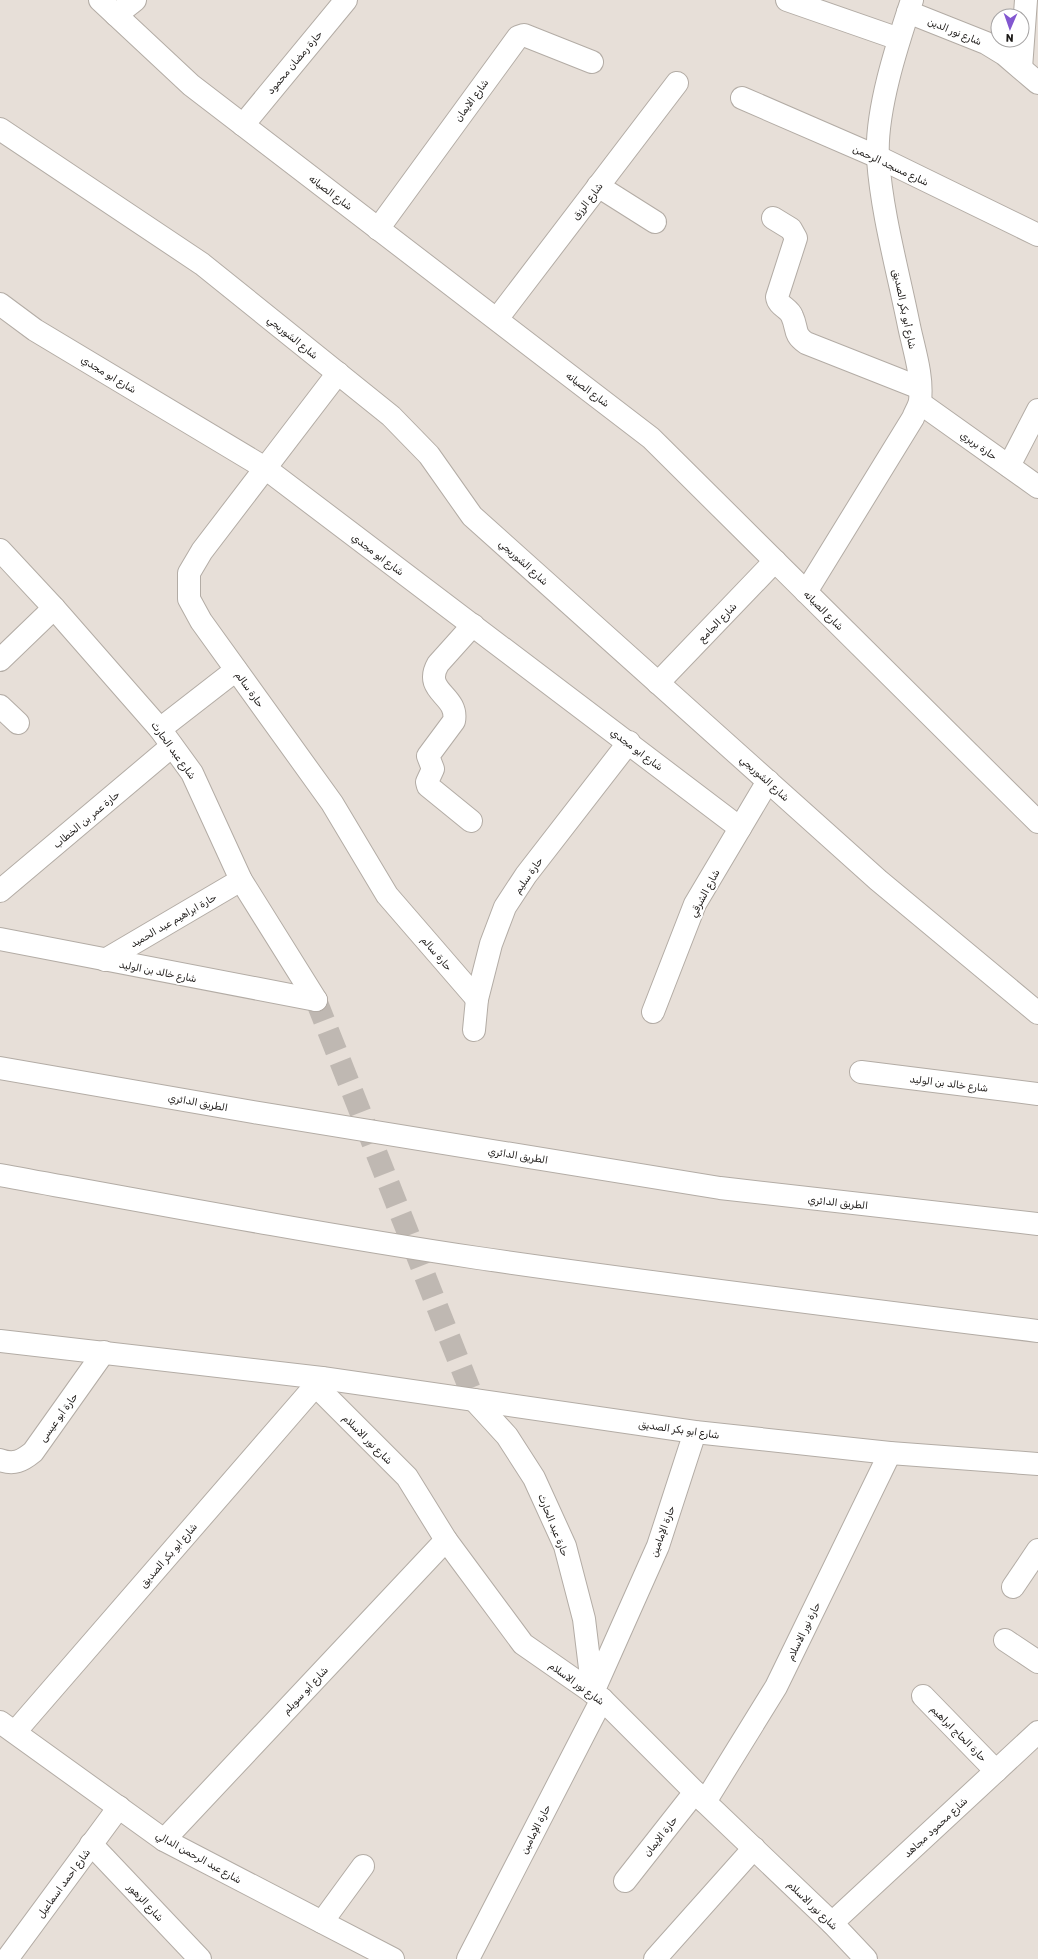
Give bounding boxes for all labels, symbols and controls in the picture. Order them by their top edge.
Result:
north arrow [990,8,1030,48]
street label: شارع نور الدين [925,16,983,49]
street label: حارة رمضان محمود [265,28,325,97]
text: N [1005,31,1014,44]
street label: شارع الايمان [452,77,492,125]
street label: شارع مسجد الرحمن [850,143,930,190]
street label: شارع الصيانه [306,173,354,214]
street label: شارع الرزق [570,181,607,223]
street label: شارع أبو بكر الصديق [889,268,918,351]
street label: شارع الشوربجي [263,314,320,363]
street label: شارع ابو مجدي [78,354,138,397]
street label: شارع الصيانه [563,370,611,411]
street label: حارة بربري [957,429,999,464]
street label: شارع ابو مجدي [348,531,406,579]
street label: شارع الشوربجي [495,538,550,589]
street label: شارع الصيانه [800,588,846,634]
street label: شارع الجامع [696,601,740,646]
street label: حارة سالم [232,669,266,710]
street label: شارع عبد الحارث [148,720,198,782]
street label: شارع ابو مجدي [607,726,665,774]
street label: شارع الشوربجي [736,754,791,805]
street label: حارة عمر بن الخطاب [51,788,122,851]
street label: حارة سليم [512,855,546,896]
street label: شارع الشرقي [687,868,724,920]
street label: حارة ابراهيم عبد الحميد [128,891,219,950]
street label: حارة سالم [418,934,454,973]
street label: شارع خالد بن الوليد [118,959,198,986]
street label: شارع خالد بن الوليد [909,1073,989,1096]
street label: الطريق الدائري [167,1092,229,1115]
street label: الطريق الدائري [487,1145,549,1168]
street label: الطريق الدائري [807,1194,869,1213]
street label: حارة أبو عيسى [37,1391,81,1444]
street label: شارع نور الاسلام [339,1412,395,1468]
street label: شارع ابو بكر الصديق [637,1418,720,1443]
street label: حارة عبد الحارث [535,1492,571,1558]
street label: حارة الإمامين [648,1504,678,1559]
street label: شارع ابو بكر الصديق [137,1521,201,1591]
street label: حارة نور الاسلام [785,1600,823,1663]
street label: شارع نور الاسلام [546,1660,606,1709]
street label: شارع أبو سويلم [281,1664,332,1718]
street label: حارة الحاج ابراهيم [927,1703,989,1765]
street label: شارع محمود مجاهد [901,1795,971,1861]
street label: حارة الإمامين [518,1803,553,1856]
street label: حارة الايمان [641,1814,680,1859]
street label: شارع عبد الرحمن الدالي [153,1829,243,1888]
street label: شارع احمد اسماعيل [35,1847,94,1921]
street label: شارع نور الاسلام [784,1879,840,1933]
street label: شارع الزهور [123,1881,166,1925]

